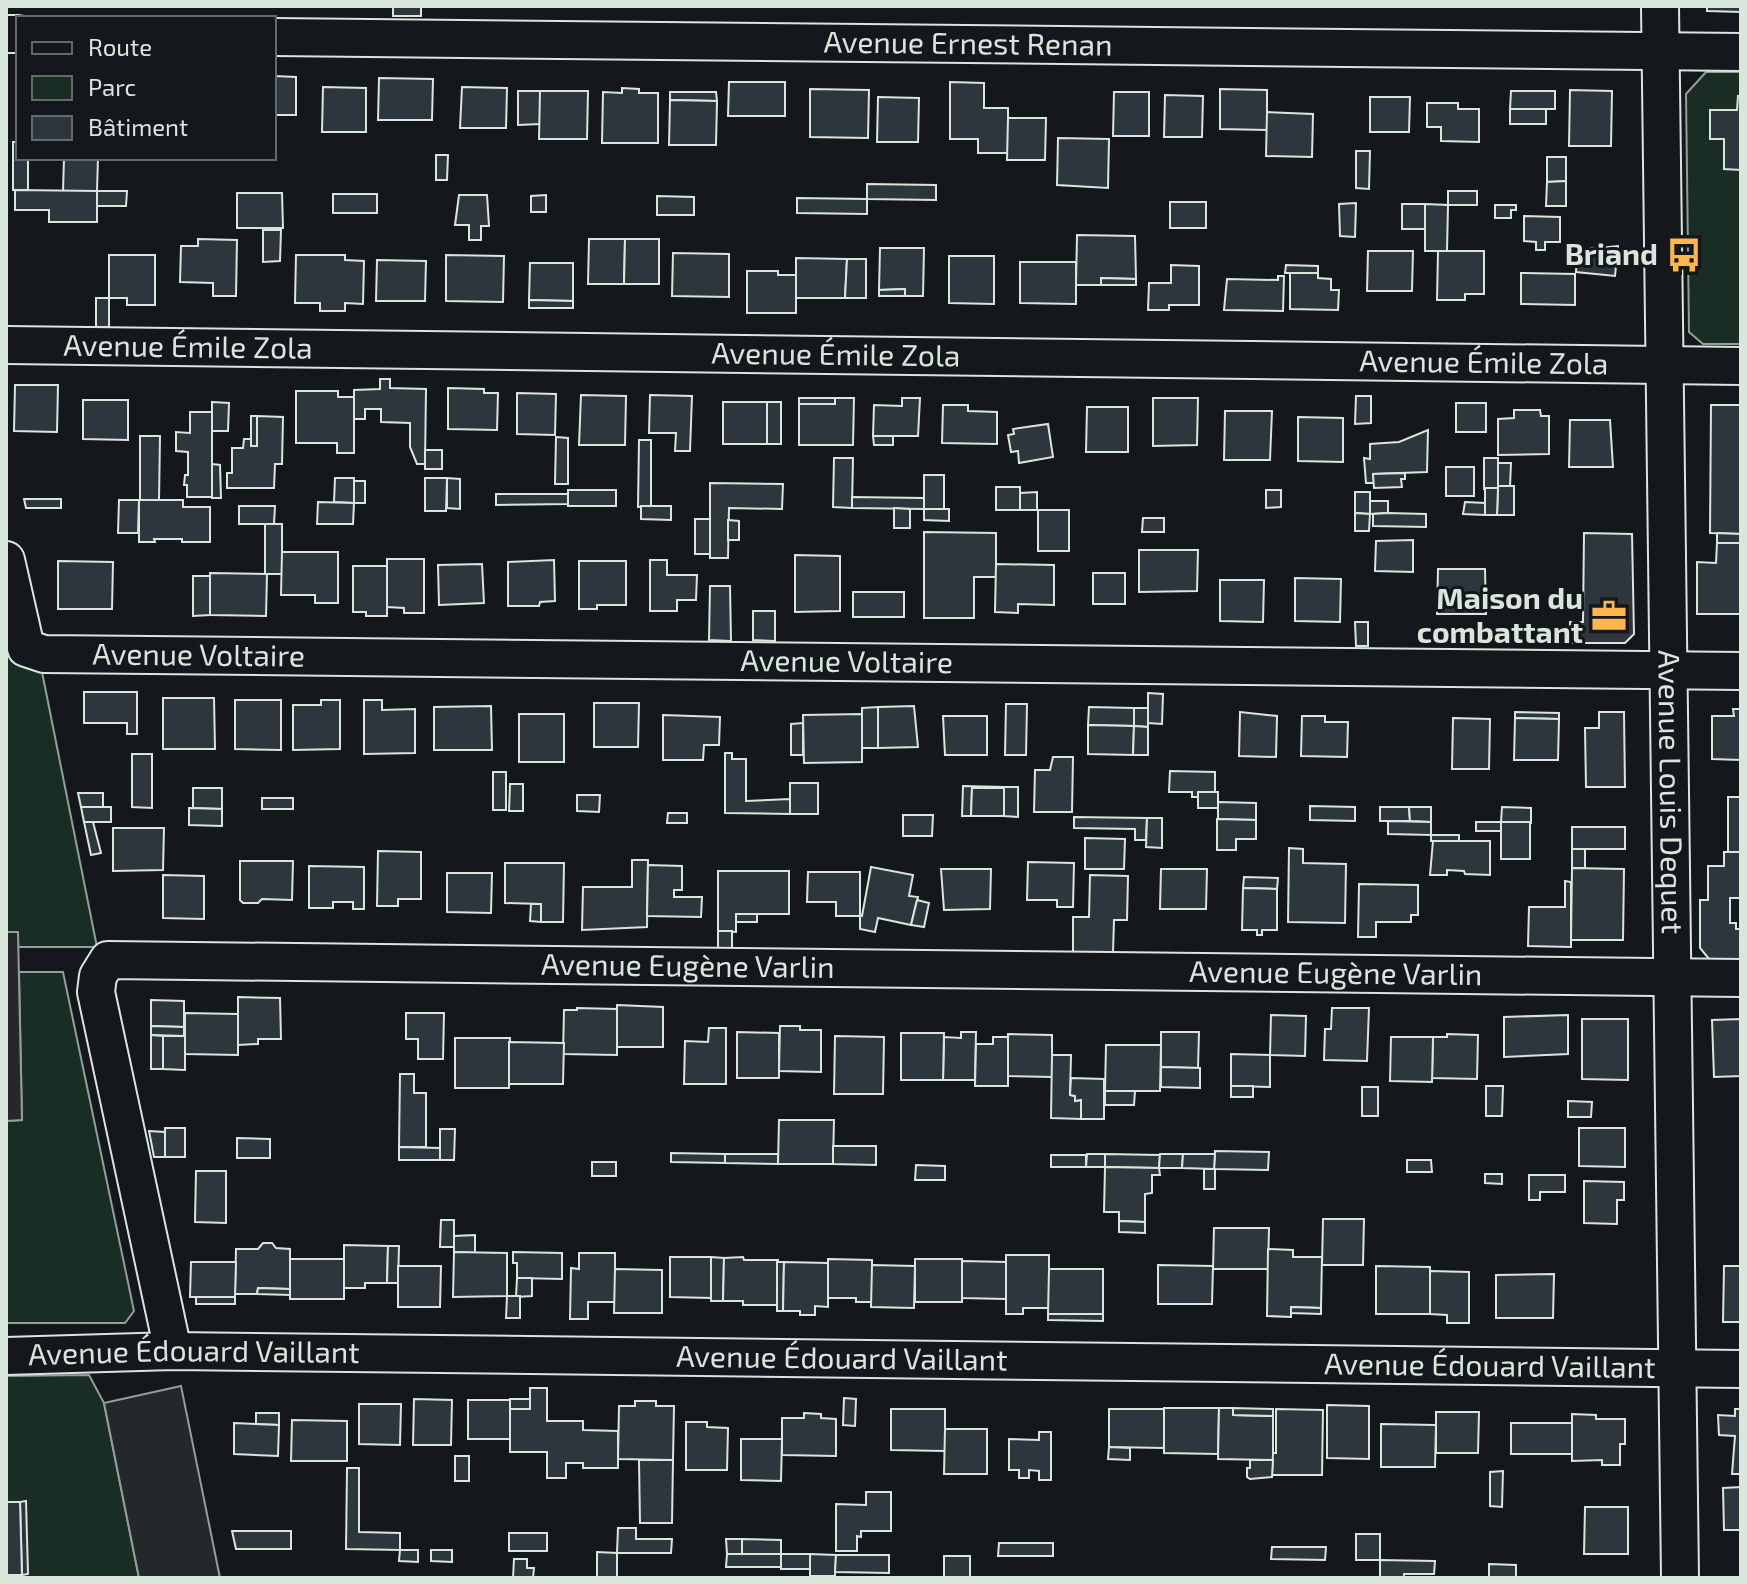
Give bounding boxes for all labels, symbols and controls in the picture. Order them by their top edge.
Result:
legend [16,16,276,160]
street label: Avenue Ernest Renan [823,23,1113,62]
text: Route [88,32,152,61]
text: Parc [88,72,136,101]
text: Bâtiment [88,112,188,141]
place label: Briand [1565,235,1658,271]
bus stop icon: Briand [1665,236,1703,274]
street label: Avenue Émile Zola [63,326,313,365]
street label: Avenue Émile Zola [711,334,961,373]
street label: Avenue Émile Zola [1359,341,1609,380]
place label: Maison du combattant [1417,579,1583,649]
office icon: Maison du combattant [1590,597,1628,635]
street label: Avenue Voltaire [92,634,305,673]
street label: Avenue Voltaire [740,641,953,679]
street label: Avenue Louis Dequet [1652,650,1692,934]
street label: Avenue Eugène Varlin [541,945,835,984]
street label: Avenue Eugène Varlin [1189,952,1483,991]
street label: Avenue Édouard Vaillant [28,1331,360,1371]
street label: Avenue Édouard Vaillant [676,1337,1008,1377]
street label: Avenue Édouard Vaillant [1324,1344,1656,1384]

